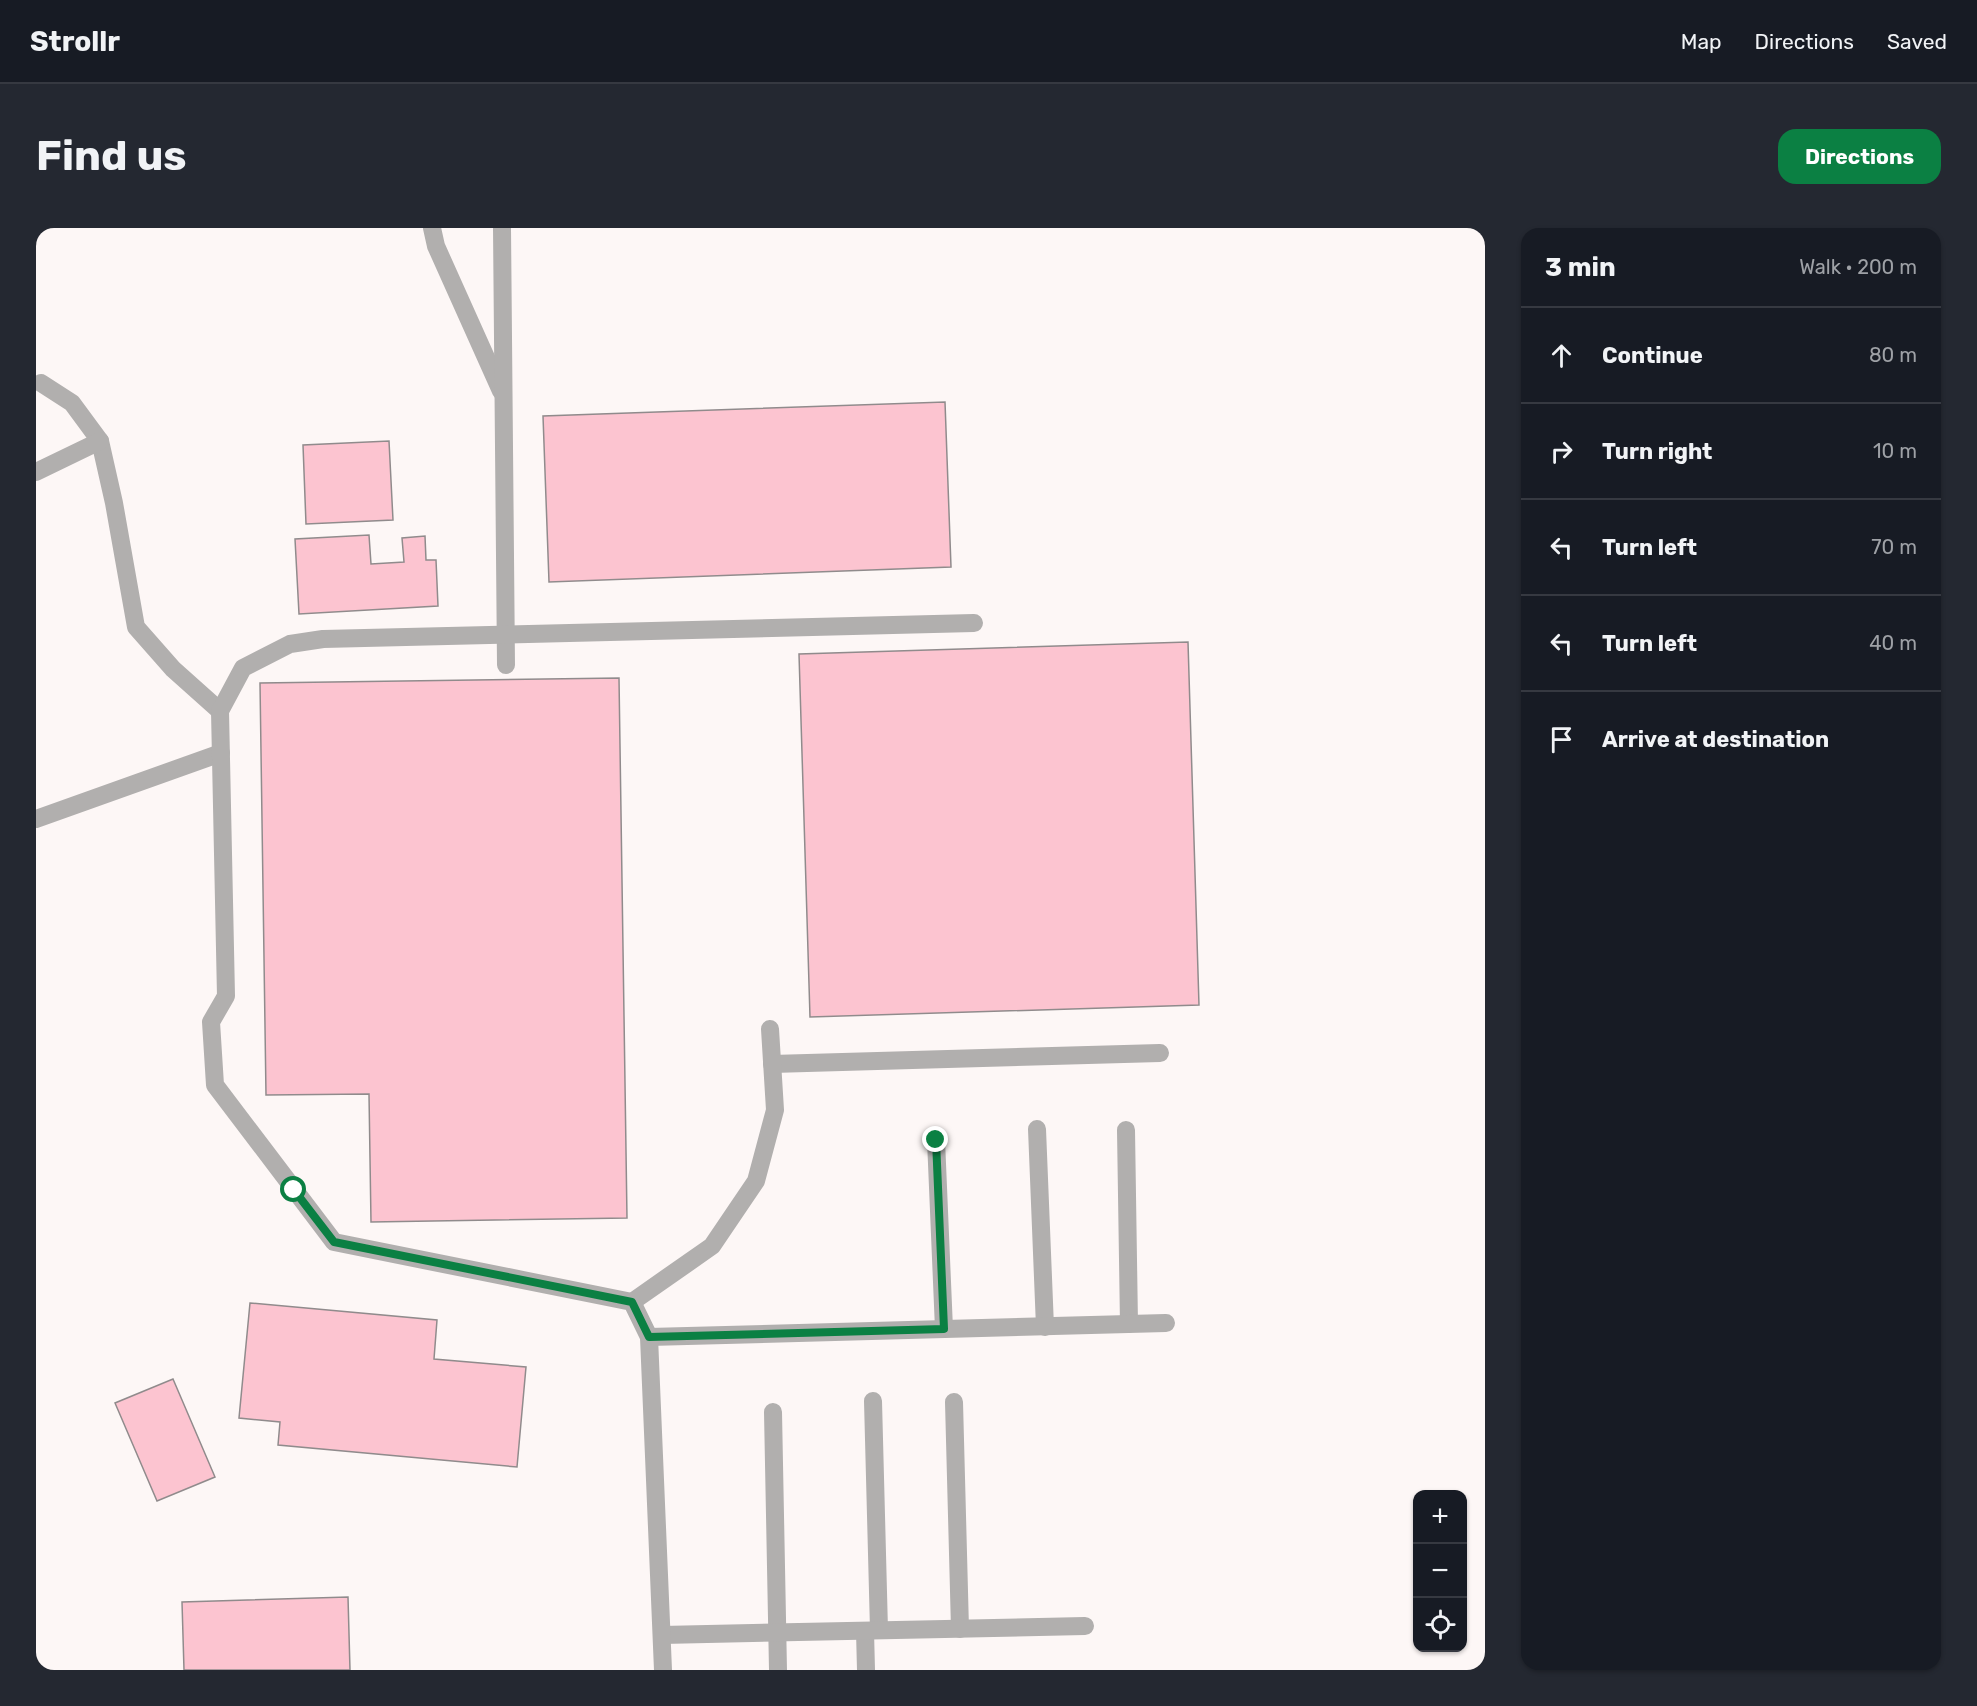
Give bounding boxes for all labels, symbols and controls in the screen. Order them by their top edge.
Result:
text: Strollr [30,25,120,58]
text: Map [1681,29,1722,54]
text: Directions [1755,29,1854,54]
text: Saved [1887,29,1947,54]
button: Directions [1778,129,1941,184]
text: Find us [36,131,187,181]
text: 3 min [1545,252,1616,283]
text: Walk · 200 m [1799,255,1917,279]
icon: ahead [1545,339,1578,372]
text: Continue [1602,342,1703,369]
text: 80 m [1869,343,1917,367]
icon: right [1545,435,1578,468]
text: Turn right [1602,438,1712,465]
text: 10 m [1873,439,1917,463]
icon: left [1545,531,1578,564]
text: Turn left [1602,534,1697,561]
text: 70 m [1871,535,1917,559]
icon: left [1545,627,1578,660]
text: Turn left [1602,630,1697,657]
text: 40 m [1869,631,1917,655]
icon: arrive [1545,723,1578,756]
text: Arrive at destination [1602,726,1829,753]
route end [922,1126,948,1152]
route start [280,1176,306,1202]
map controls [1413,1490,1467,1652]
button: + [1413,1490,1467,1544]
button: − [1413,1544,1467,1598]
button: locate [1413,1598,1467,1652]

